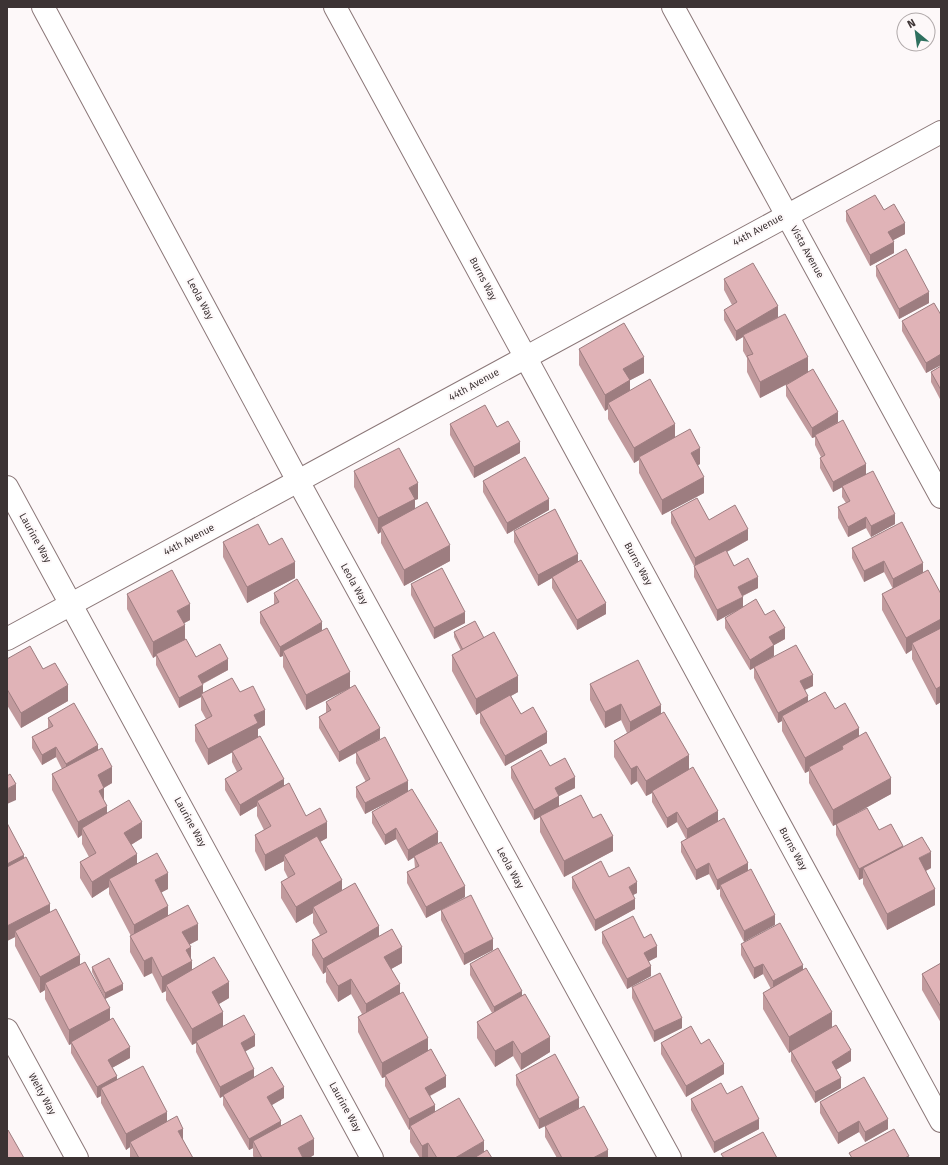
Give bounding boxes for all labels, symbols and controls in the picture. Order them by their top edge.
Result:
north arrow [896,12,936,52]
text: N [905,16,918,31]
street label: 44th Avenue [731,211,785,249]
street label: Vista Avenue [788,224,826,280]
street label: Burns Way [467,255,499,303]
street label: Leola Way [184,276,216,322]
street label: 44th Avenue [447,366,501,404]
street label: Laurine Way [16,511,54,565]
street label: 44th Avenue [161,522,217,558]
street label: Burns Way [621,540,655,588]
street label: Leola Way [338,561,370,607]
street label: Laurine Way [171,795,209,849]
street label: Burns Way [776,825,810,873]
street label: Leola Way [494,845,526,891]
street label: Welty Way [26,1071,58,1117]
street label: Laurine Way [326,1080,364,1134]

